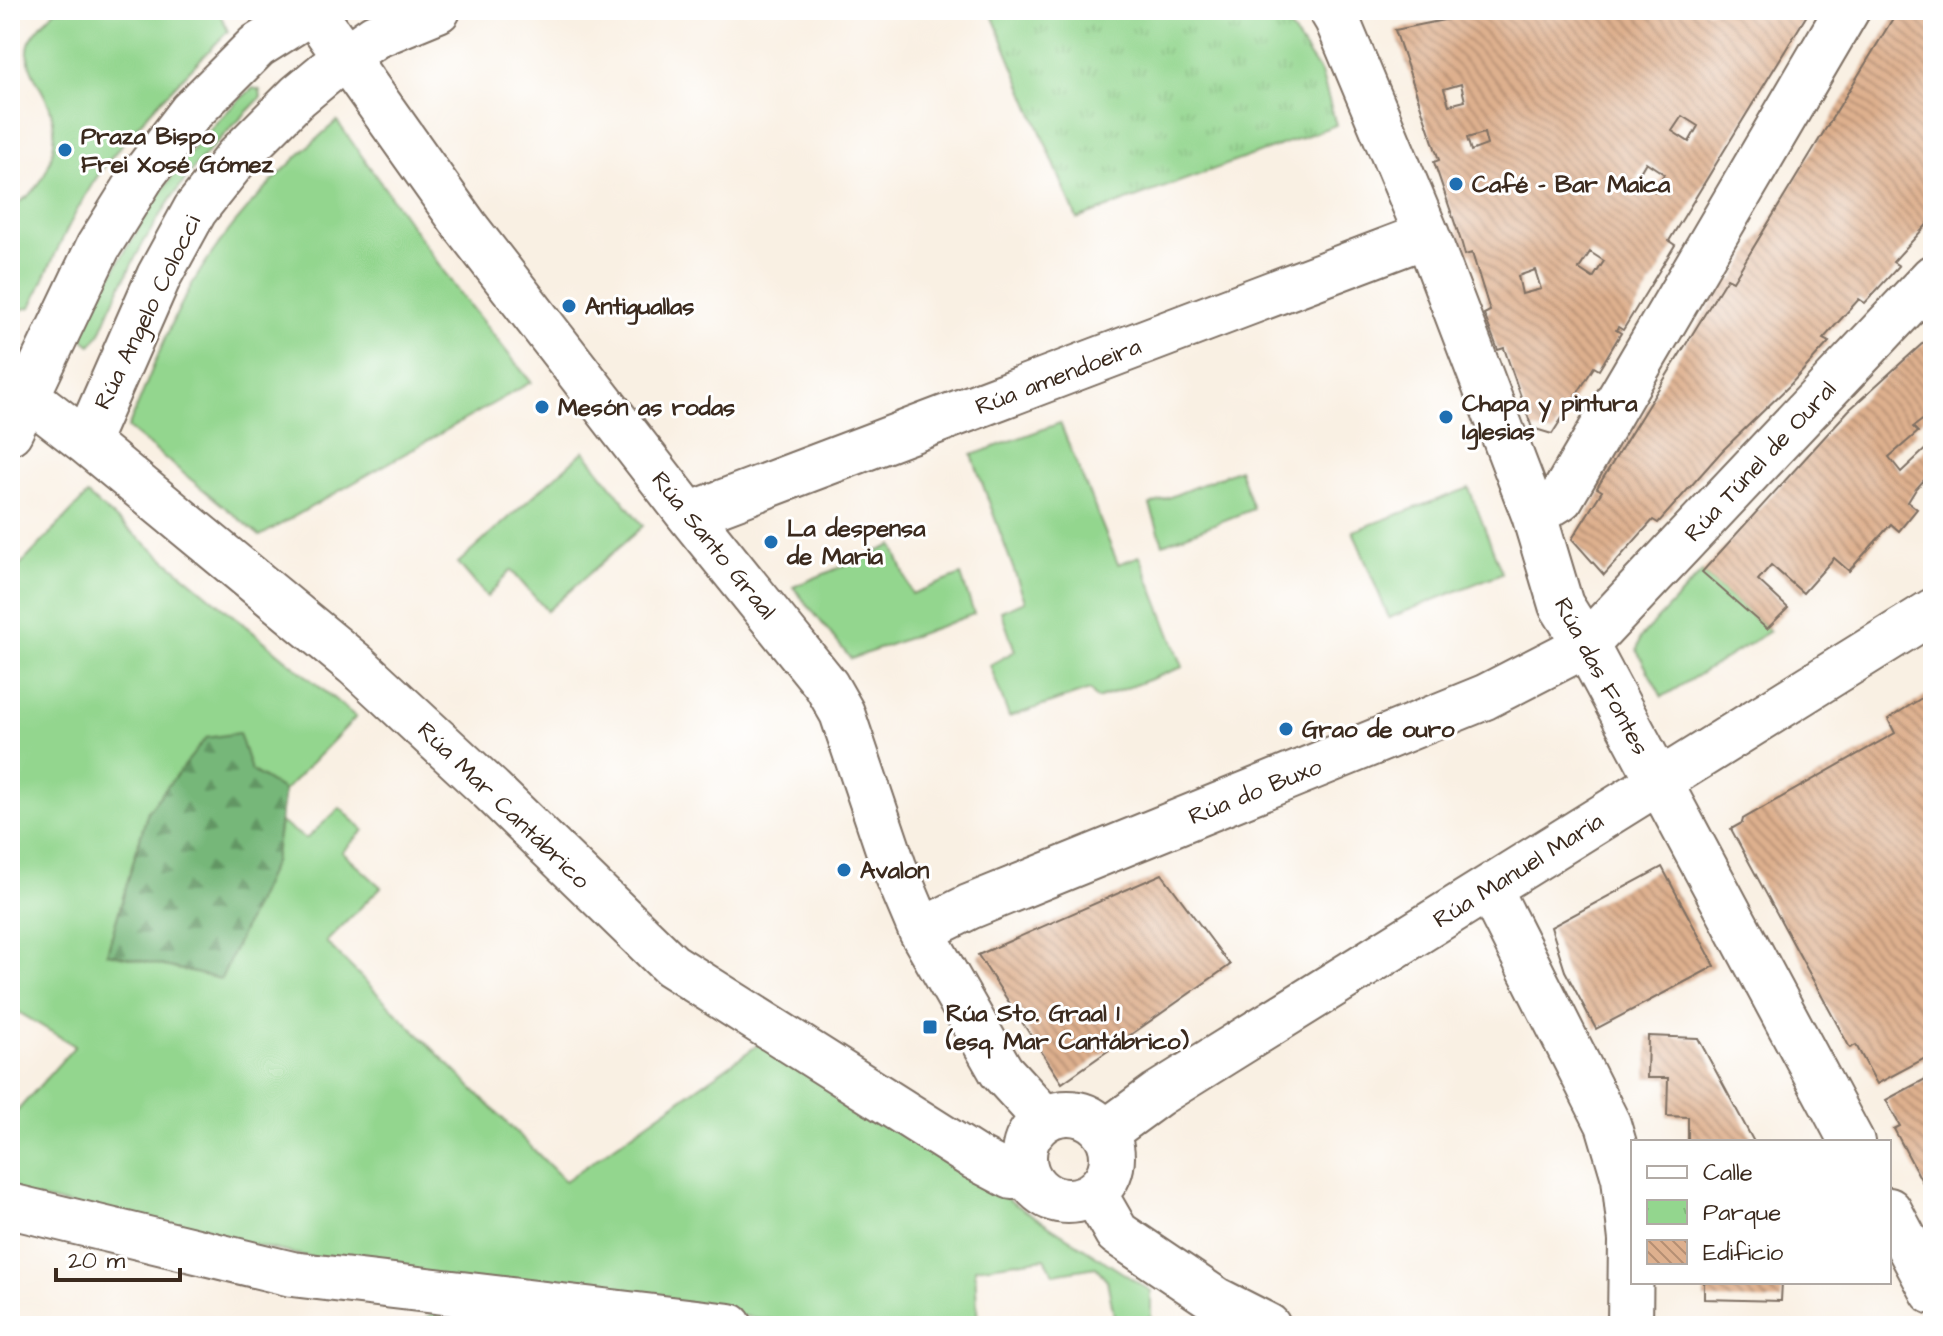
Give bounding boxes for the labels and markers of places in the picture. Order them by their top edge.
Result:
place label: Praza Bispo Frei Xosé Gómez [81,120,274,182]
marker: Praza Bispo Frei Xosé Gómez [56,141,74,159]
place label: Café - Bar Maica [1472,168,1671,202]
marker: Café - Bar Maica [1447,175,1465,193]
place label: Antiguallas [585,290,694,325]
marker: Antiguallas [560,297,578,315]
place label: Chapa y pintura Iglesias [1462,387,1638,450]
place label: Mesón as rodas [558,391,735,425]
marker: Mesón as rodas [533,398,551,416]
marker: Chapa y pintura Iglesias [1437,408,1455,426]
place label: La despensa de Maria [786,512,926,574]
marker: La despensa de Maria [762,533,780,551]
place label: Grao de ouro [1302,713,1455,747]
marker: Grao de ouro [1277,720,1295,738]
place label: Avalon [860,854,929,888]
marker: Avalon [835,861,853,879]
place label: Rúa Sto. Graal 1 (esq. Mar Cantábrico) [945,997,1190,1059]
marker: Rúa Sto. Graal 1 (esq. Mar Cantábrico) [921,1018,939,1036]

